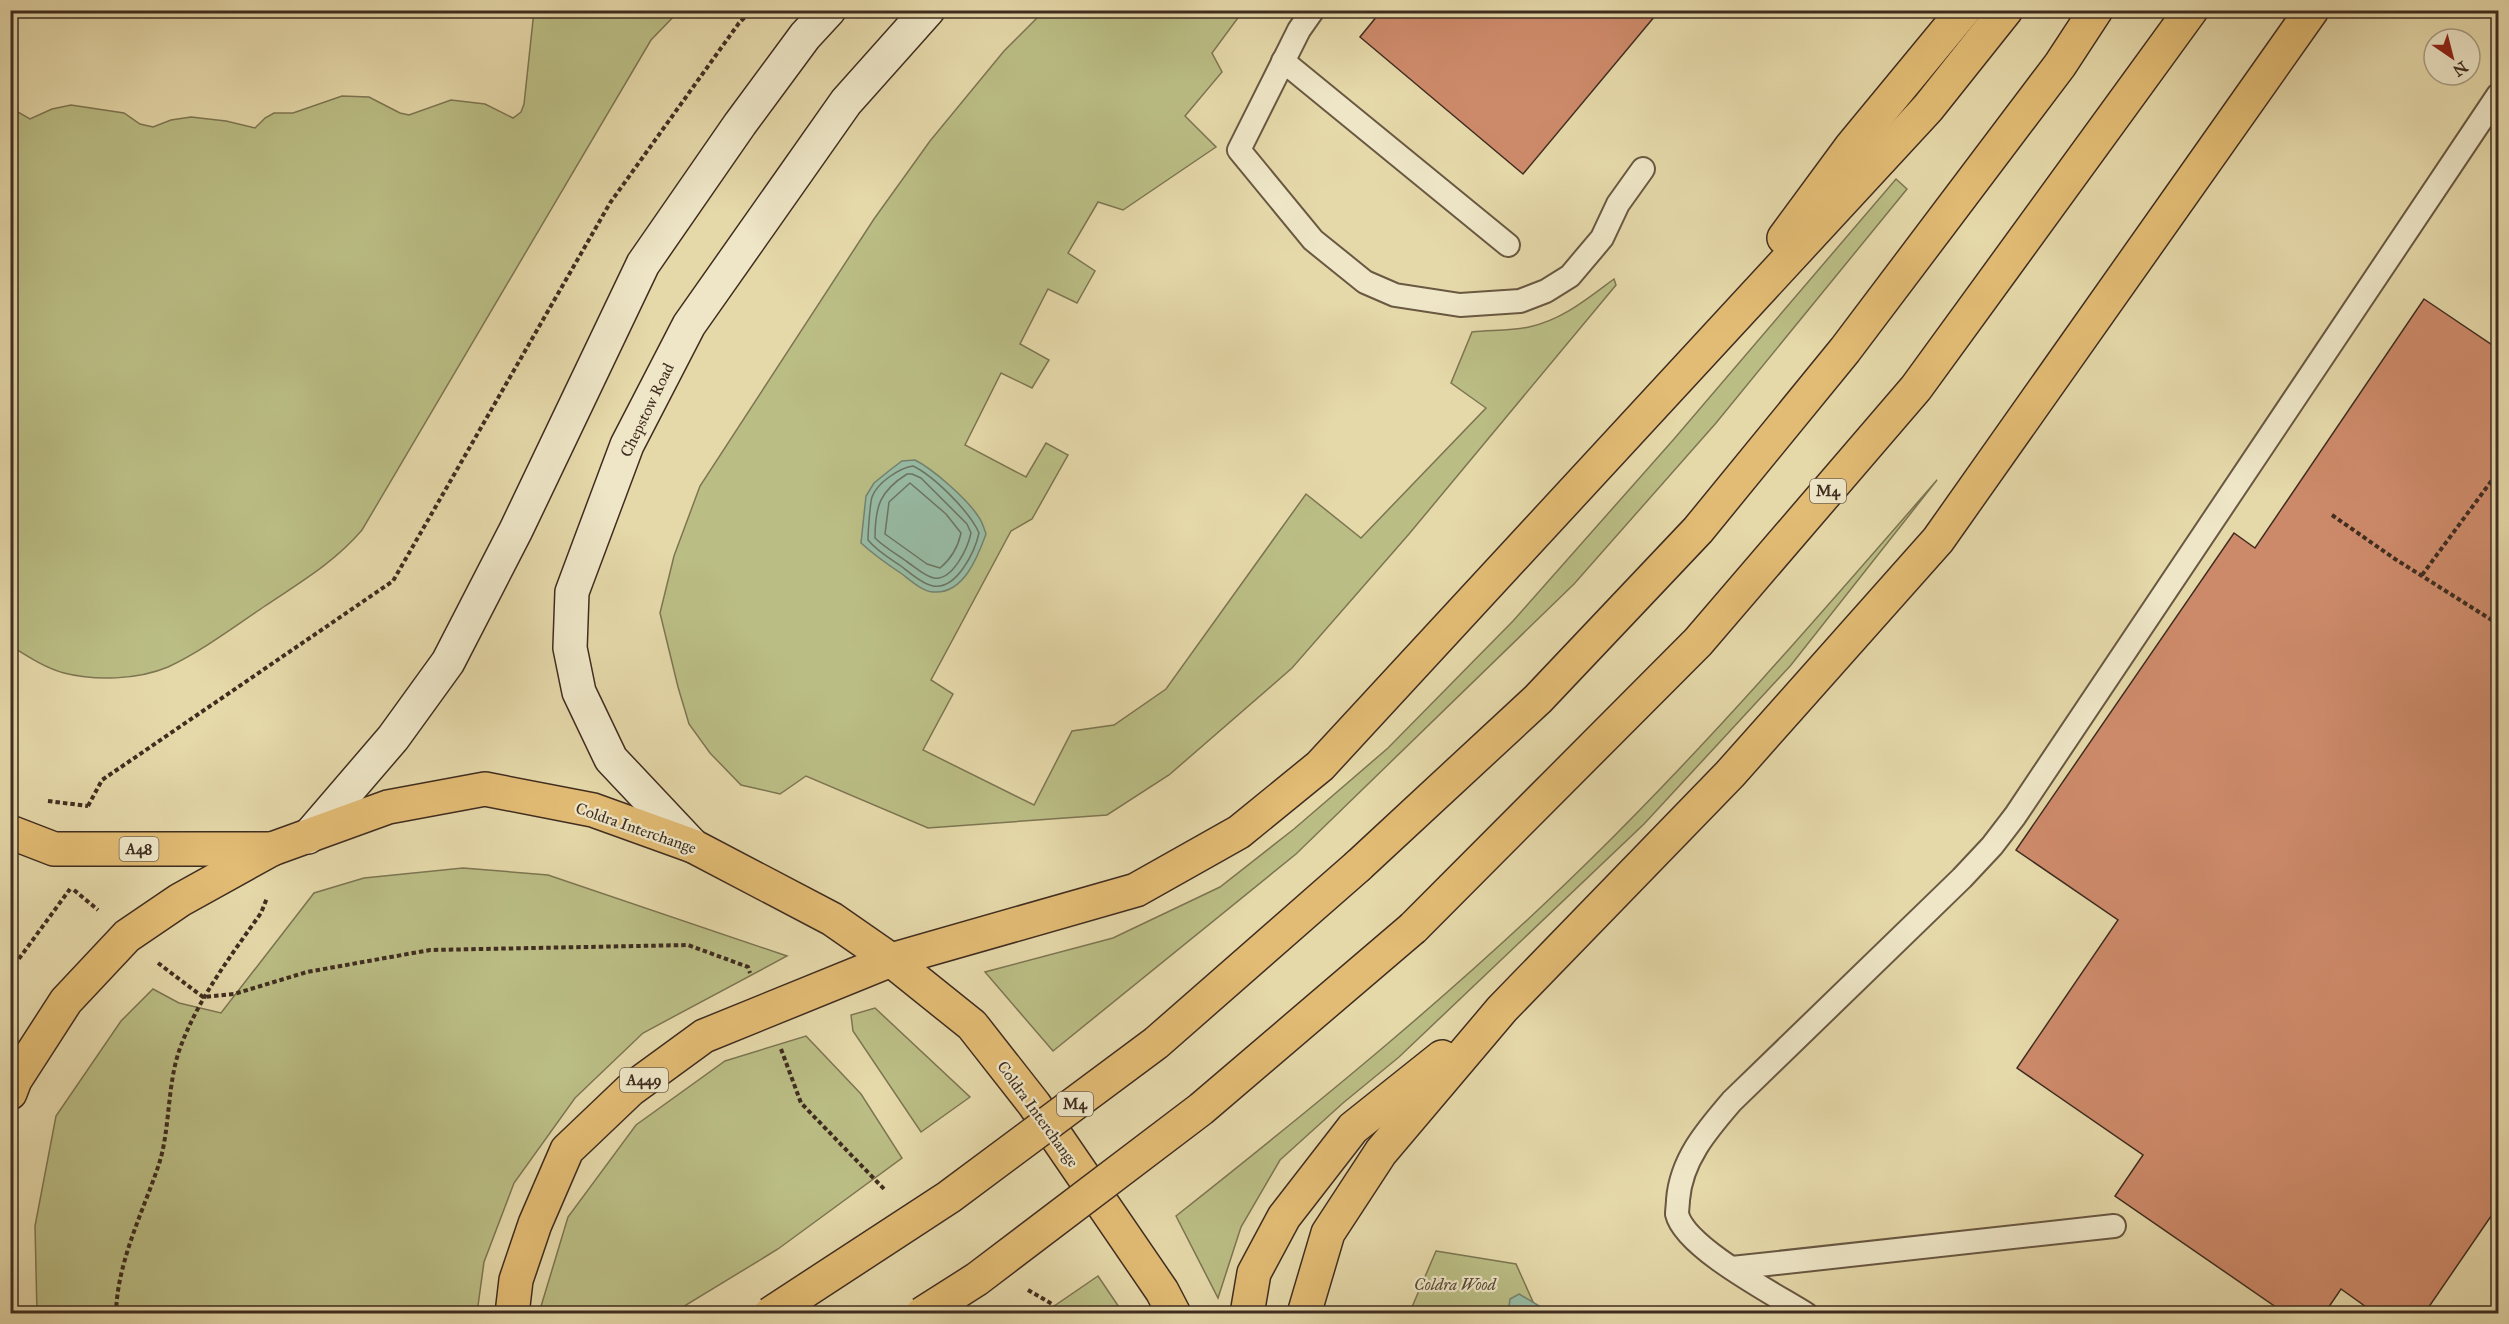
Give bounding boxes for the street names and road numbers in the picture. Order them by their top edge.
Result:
street label: Chepstow Road [616,360,678,460]
road number: M4 [1810,479,1846,503]
street label: Coldra Interchange [573,798,699,859]
road number: A48 [120,837,158,861]
street label: Coldra Interchange [992,1057,1083,1172]
road number: A449 [620,1068,668,1092]
road number: M4 [1057,1092,1093,1116]

